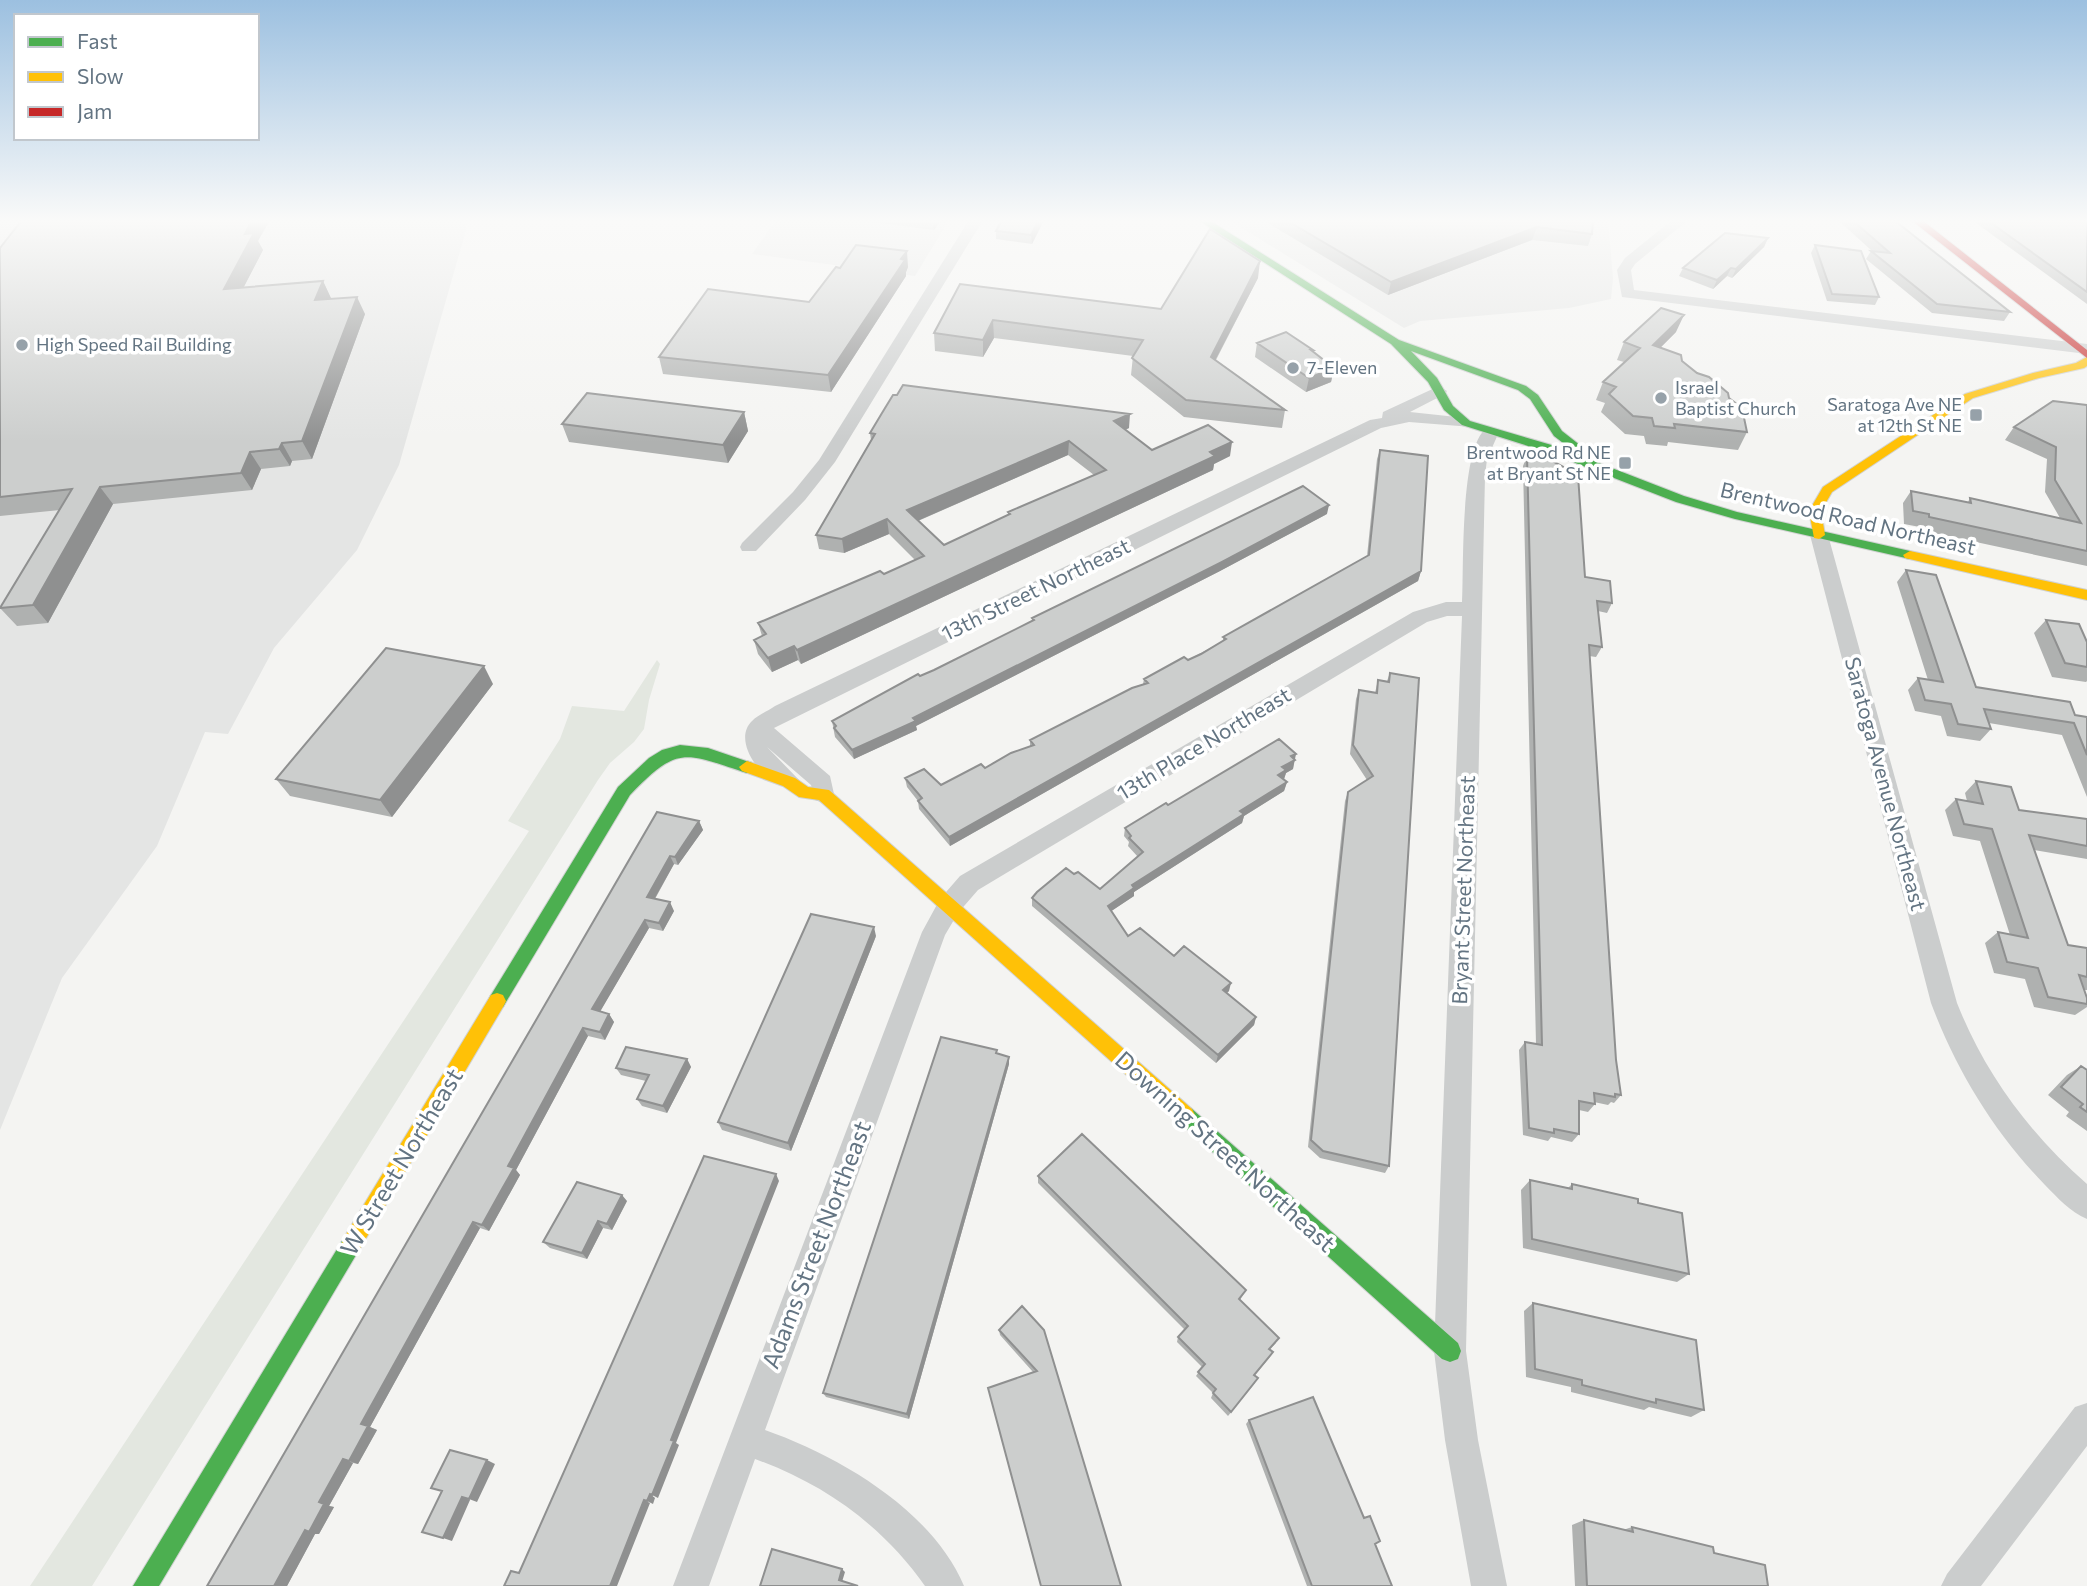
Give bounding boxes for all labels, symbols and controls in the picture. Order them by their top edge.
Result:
legend [14,14,259,140]
text: Fast [77,28,118,53]
text: Slow [77,63,124,88]
text: Jam [77,98,112,123]
place label: High Speed Rail Building [36,333,232,355]
marker: High Speed Rail Building [14,337,30,353]
place label: 7-Eleven [1307,356,1377,378]
marker: 7-Eleven [1285,360,1301,376]
place label: Israel Baptist Church [1675,376,1796,419]
marker: Israel Baptist Church [1653,390,1669,406]
place label: Saratoga Ave NE at 12th St NE [1827,393,1962,436]
marker: Saratoga Ave NE at 12th St NE [1968,407,1984,423]
place label: Brentwood Rd NE at Bryant St NE [1466,441,1611,484]
marker: Brentwood Rd NE at Bryant St NE [1617,455,1633,471]
street label: Brentwood Road Northeast [1718,476,1979,559]
street label: 13th Street Northeast [937,532,1134,645]
street label: Saratoga Avenue Northeast [1841,654,1932,913]
street label: 13th Place Northeast [1112,681,1295,804]
street label: Bryant Street Northeast [1446,775,1479,1005]
street label: Downing Street Northeast [1110,1044,1342,1257]
street label: W Street Northeast [333,1062,468,1260]
street label: Adams Street Northeast [755,1116,876,1372]

